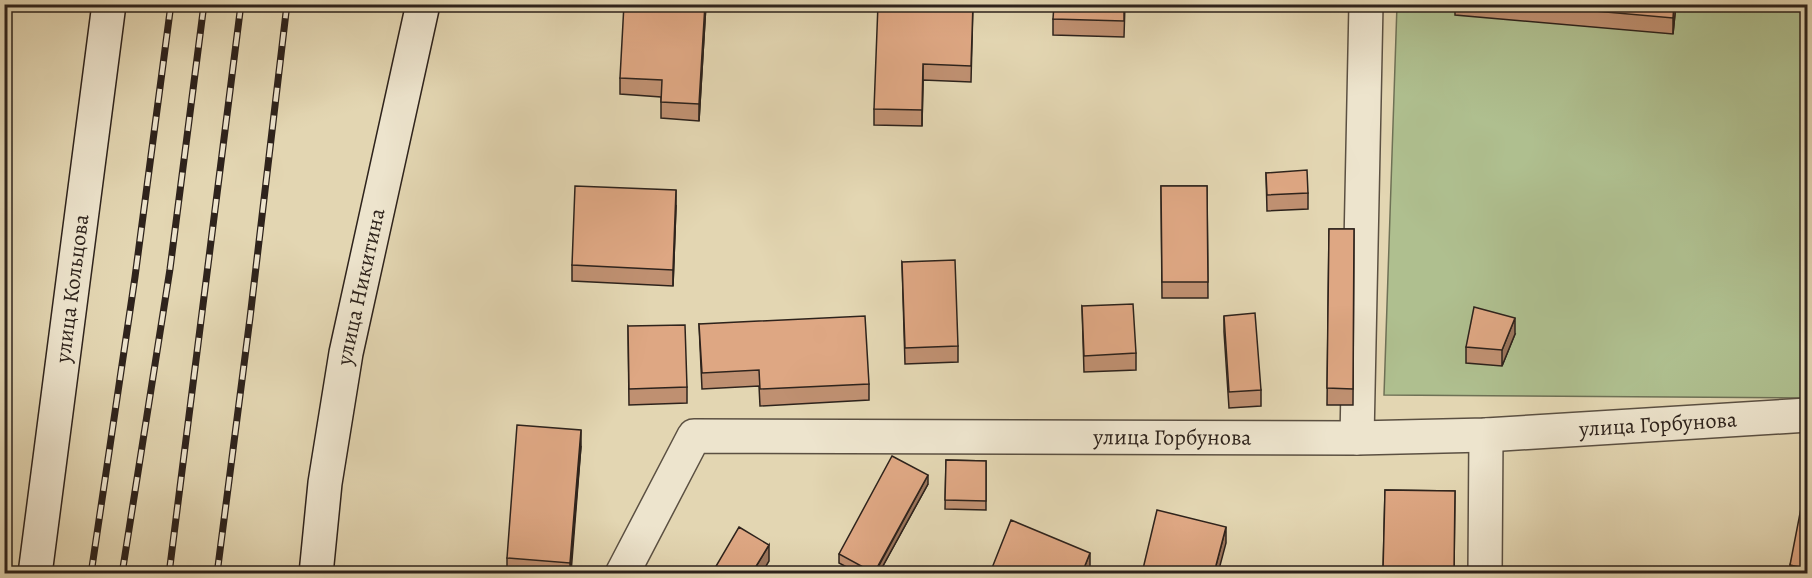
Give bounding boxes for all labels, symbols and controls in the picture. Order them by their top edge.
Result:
street label: улица Никитина [329,205,393,368]
street label: улица Кольцова [47,211,97,366]
street label: улица Горбунова [1577,404,1739,444]
street label: улица Горбунова [1092,422,1252,453]

